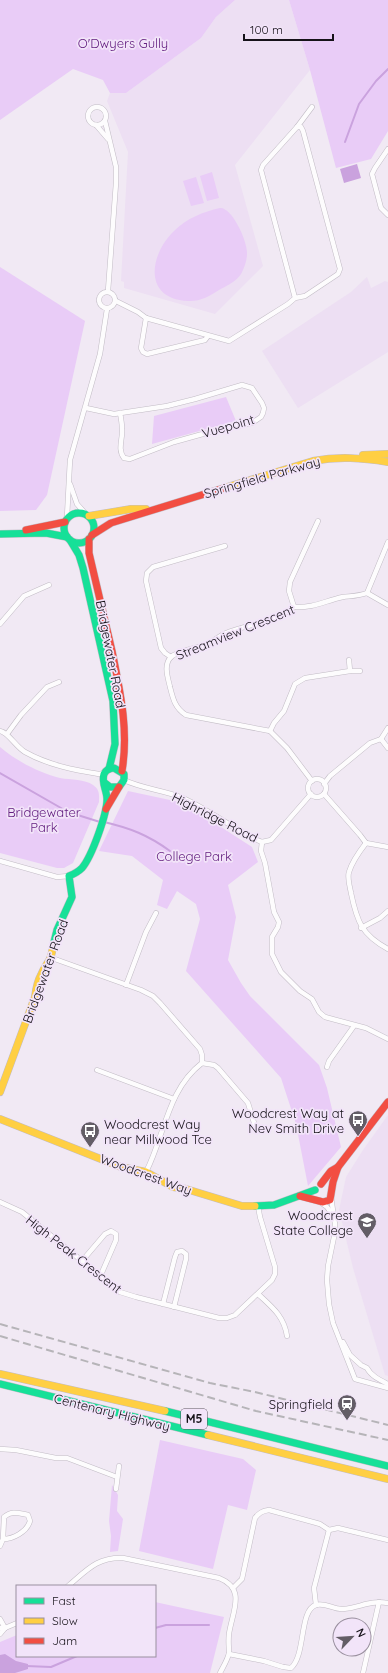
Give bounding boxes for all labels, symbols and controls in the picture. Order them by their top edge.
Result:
scale bar [244,16,333,42]
text: 100 m [250,22,283,37]
park label: O'Dwyers Gully [78,35,168,51]
street label: Vuepoint [200,411,256,441]
street label: Springfield Parkway [202,453,322,501]
street label: Bridgewater Road [93,599,129,709]
street label: Streamview Crescent [173,601,297,663]
street label: Highridge Road [169,788,261,846]
park label: Bridgewater Park [7,804,81,835]
park label: College Park [156,848,232,864]
street label: Bridgewater Road [19,917,71,1025]
place label: Woodcrest Way at Nev Smith Drive [232,1105,344,1136]
bus stop icon: Woodcrest Way at Nev Smith Drive [347,1109,369,1137]
place label: Woodcrest Way near Millwood Tce [104,1116,212,1147]
bus stop icon: Woodcrest Way near Millwood Tce [79,1120,101,1148]
street label: Woodcrest Way [98,1150,194,1198]
place label: Woodcrest State College [274,1207,353,1238]
school or university icon: Woodcrest State College [356,1211,378,1239]
street label: High Peak Crescent [23,1212,125,1296]
street label: Centenary Highway [52,1390,172,1434]
station icon: Springfield [336,1393,358,1421]
place label: Springfield [269,1396,333,1412]
road number: M5 [181,1409,207,1429]
legend [16,1585,156,1657]
text: Fast [52,1593,76,1608]
text: Slow [52,1613,78,1628]
north arrow [332,1617,372,1657]
text: N [353,1626,369,1639]
text: Jam [52,1633,77,1648]

